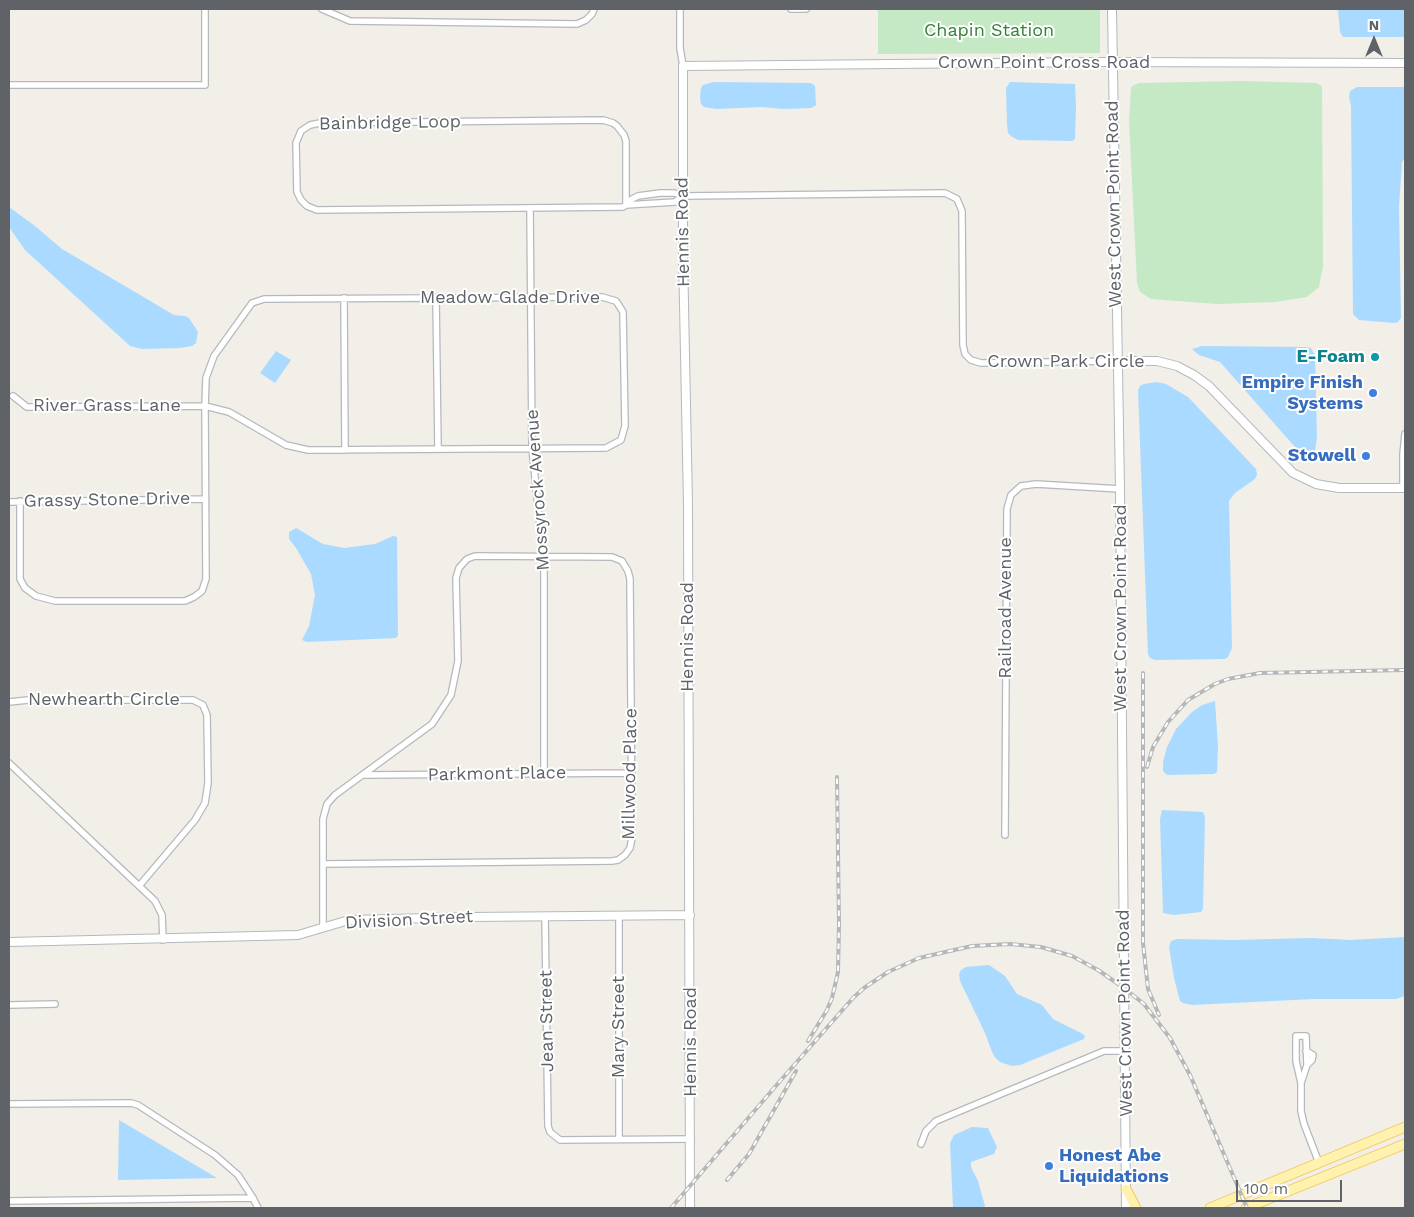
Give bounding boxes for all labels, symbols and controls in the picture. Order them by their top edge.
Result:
north arrow [1349,15,1399,65]
text: N [1369,17,1379,33]
park label: Chapin Station [924,20,1054,42]
street label: Crown Point Cross Road [938,52,1150,74]
street label: West Crown Point Road [1101,100,1127,308]
street label: Bainbridge Loop [319,111,461,135]
street label: Hennis Road [671,177,695,287]
street label: Meadow Glade Drive [420,287,600,309]
place label: E-Foam [1296,346,1365,368]
street label: Crown Park Circle [987,351,1145,373]
marker: E-Foam [1369,351,1381,363]
place label: Empire Finish Systems [1242,372,1363,414]
marker: Empire Finish Systems [1367,387,1379,399]
street label: River Grass Lane [33,395,181,417]
street label: Mossyrock Avenue [522,409,554,571]
place label: Stowell [1288,445,1356,467]
marker: Stowell [1360,450,1372,462]
street label: Grassy Stone Drive [24,488,190,512]
street label: West Crown Point Road [1110,504,1132,712]
street label: Railroad Avenue [995,537,1017,679]
street label: Hennis Road [677,582,699,692]
street label: Newhearth Circle [28,689,180,711]
street label: Millwood Place [618,708,642,840]
street label: Parkmont Place [428,762,566,786]
street label: Division Street [344,906,474,934]
street label: West Crown Point Road [1112,909,1138,1117]
street label: Jean Street [535,970,559,1072]
street label: Mary Street [608,976,630,1078]
street label: Hennis Road [680,987,702,1097]
place label: Honest Abe Liquidations [1059,1145,1169,1188]
marker: Honest Abe Liquidations [1043,1160,1055,1172]
scale bar [1239,1170,1345,1202]
text: 100 m [1244,1180,1288,1198]

